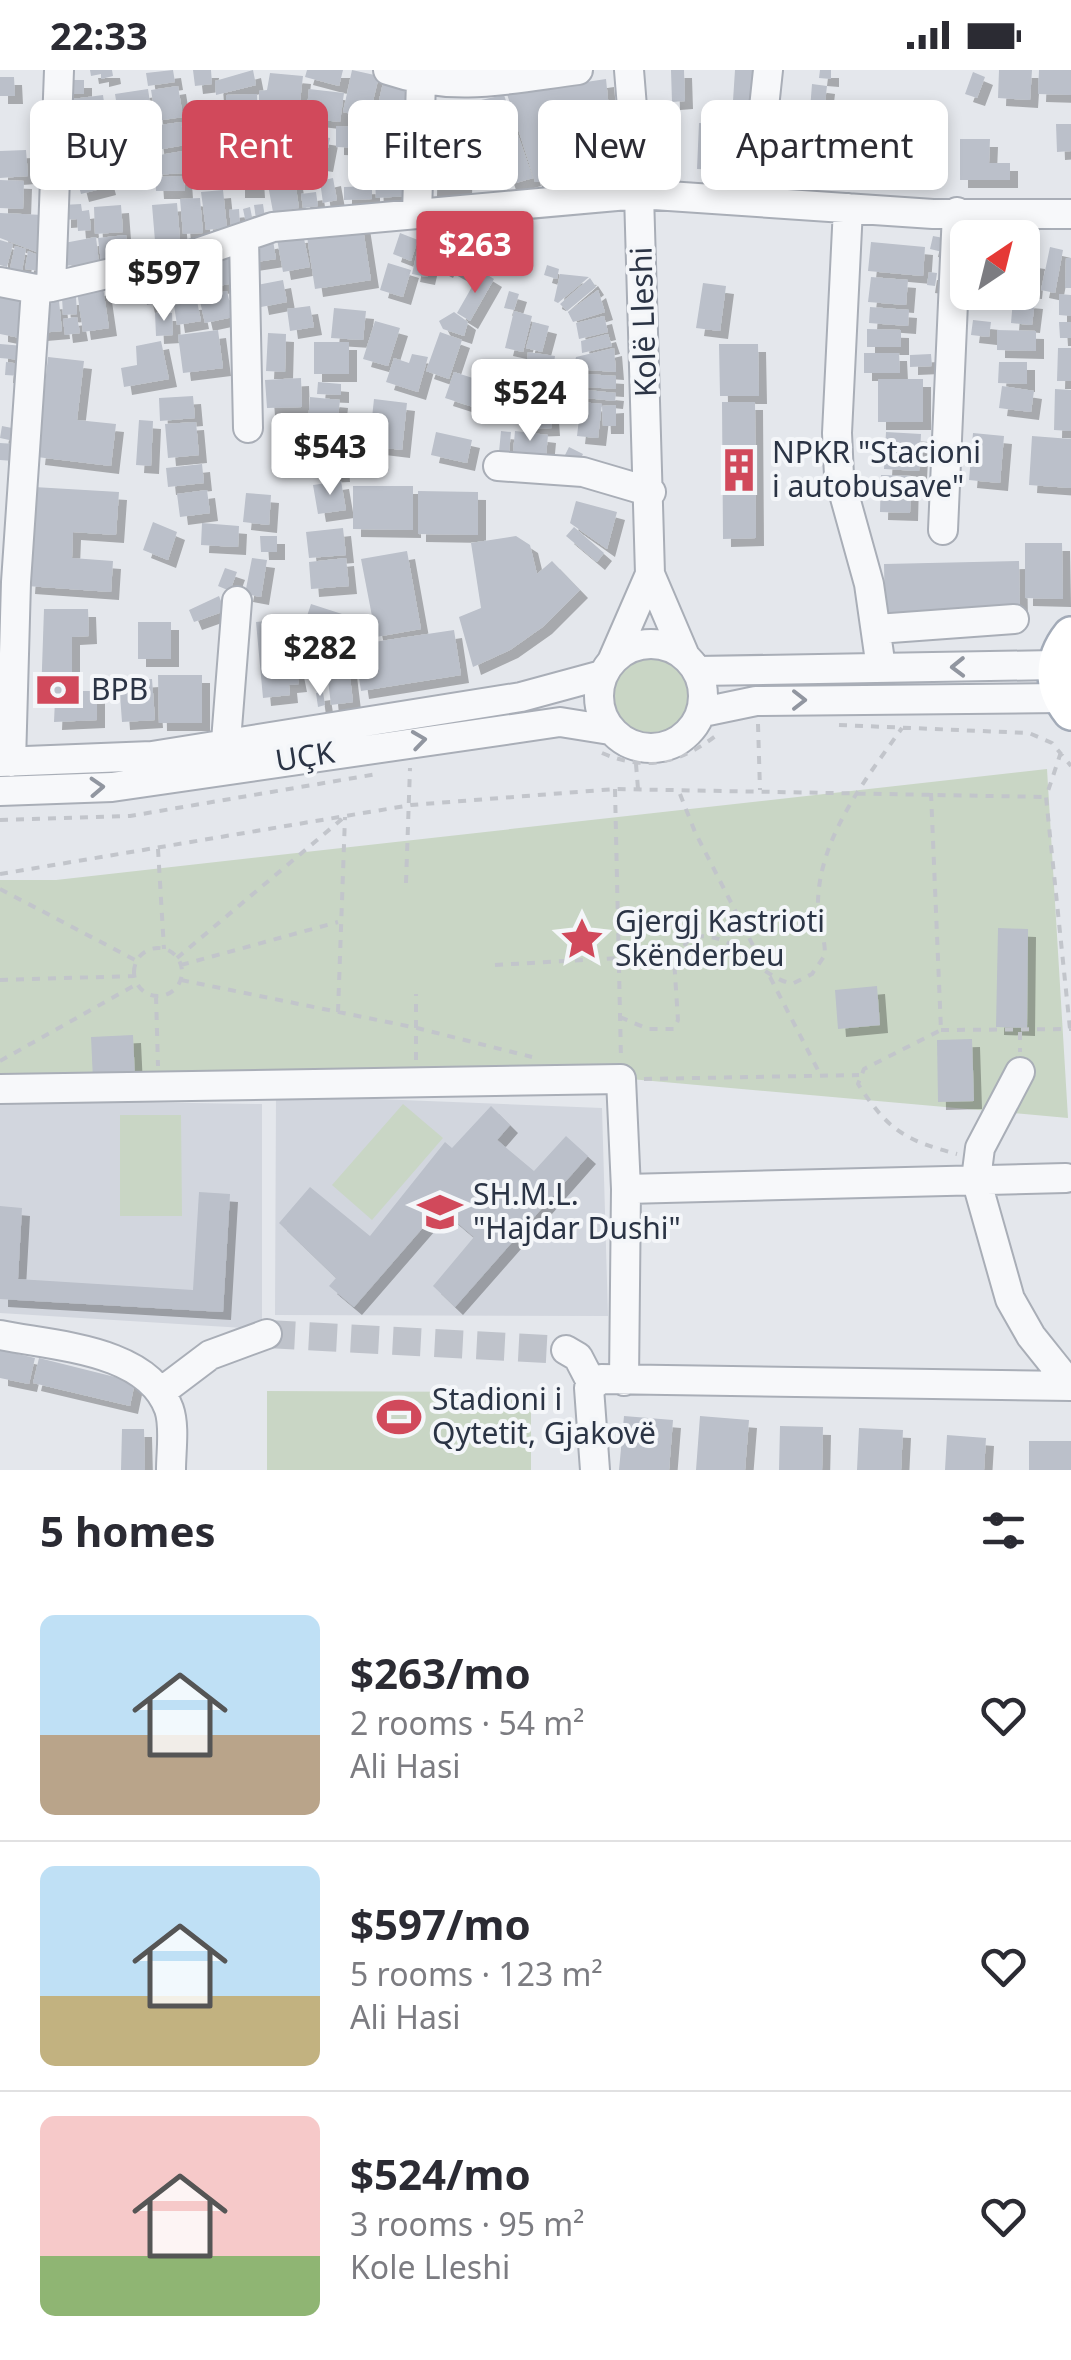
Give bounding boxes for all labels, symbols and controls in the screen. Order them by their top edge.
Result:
text: 22:33 [50,9,148,61]
chip: Buy [30,100,162,190]
chip: Rent [182,100,328,190]
chip: Filters [348,100,518,190]
chip: New [538,100,681,190]
chip: Apartment [701,100,948,190]
pin: $263 [416,211,534,296]
north arrow [950,220,1040,310]
map controls [950,220,1040,310]
text: $263 [438,222,512,265]
pin: $597 [105,239,223,324]
street label: Kolë Lleshi [619,246,666,398]
text: $597 [127,250,201,293]
pin: $524 [471,359,589,444]
text: $524 [493,370,567,413]
pin: $543 [271,413,389,498]
text: $543 [293,424,367,467]
place label: NPKR "Stacioni i autobusave" [772,431,981,506]
building icon: NPKR "Stacioni i autobusave" [715,446,763,494]
pin: $282 [261,614,379,699]
text: $282 [283,625,357,668]
one-way arrow [949,656,965,677]
bank icon: BPB [34,666,82,714]
place label: BPB [91,668,148,709]
one-way arrow [792,689,807,711]
street label: UÇK [272,731,338,780]
one-way arrow [411,731,427,752]
one-way arrow [90,777,106,798]
place label: Gjergj Kastrioti Skënderbeu [615,900,825,975]
place icon: Gjergj Kastrioti Skënderbeu [558,915,606,963]
place label: SH.M.L. "Hajdar Dushi" [473,1173,681,1248]
school or university icon: SH.M.L. "Hajdar Dushi" [416,1188,464,1236]
place label: Stadioni i Qytetit, Gjakovë [432,1378,656,1453]
sports icon: Stadioni i Qytetit, Gjakovë [375,1393,423,1441]
text: 5 homes [40,1502,216,1559]
icon: filters [976,1503,1031,1558]
text: $263/mo [350,1644,531,1701]
icon: home [120,1655,240,1775]
icon: heart [976,1688,1031,1743]
text: 2 rooms · 54 m² [350,1701,584,1744]
text: Ali Hasi [350,1744,461,1787]
text: $597/mo [350,1895,531,1952]
icon: home [120,1906,240,2026]
icon: heart [976,1939,1031,1994]
text: 5 rooms · 123 m² [350,1952,603,1995]
text: Ali Hasi [350,1995,461,2038]
text: $524/mo [350,2145,531,2202]
icon: home [120,2156,240,2276]
icon: heart [976,2189,1031,2244]
text: 3 rooms · 95 m² [350,2202,584,2245]
text: Kole Lleshi [350,2245,510,2288]

